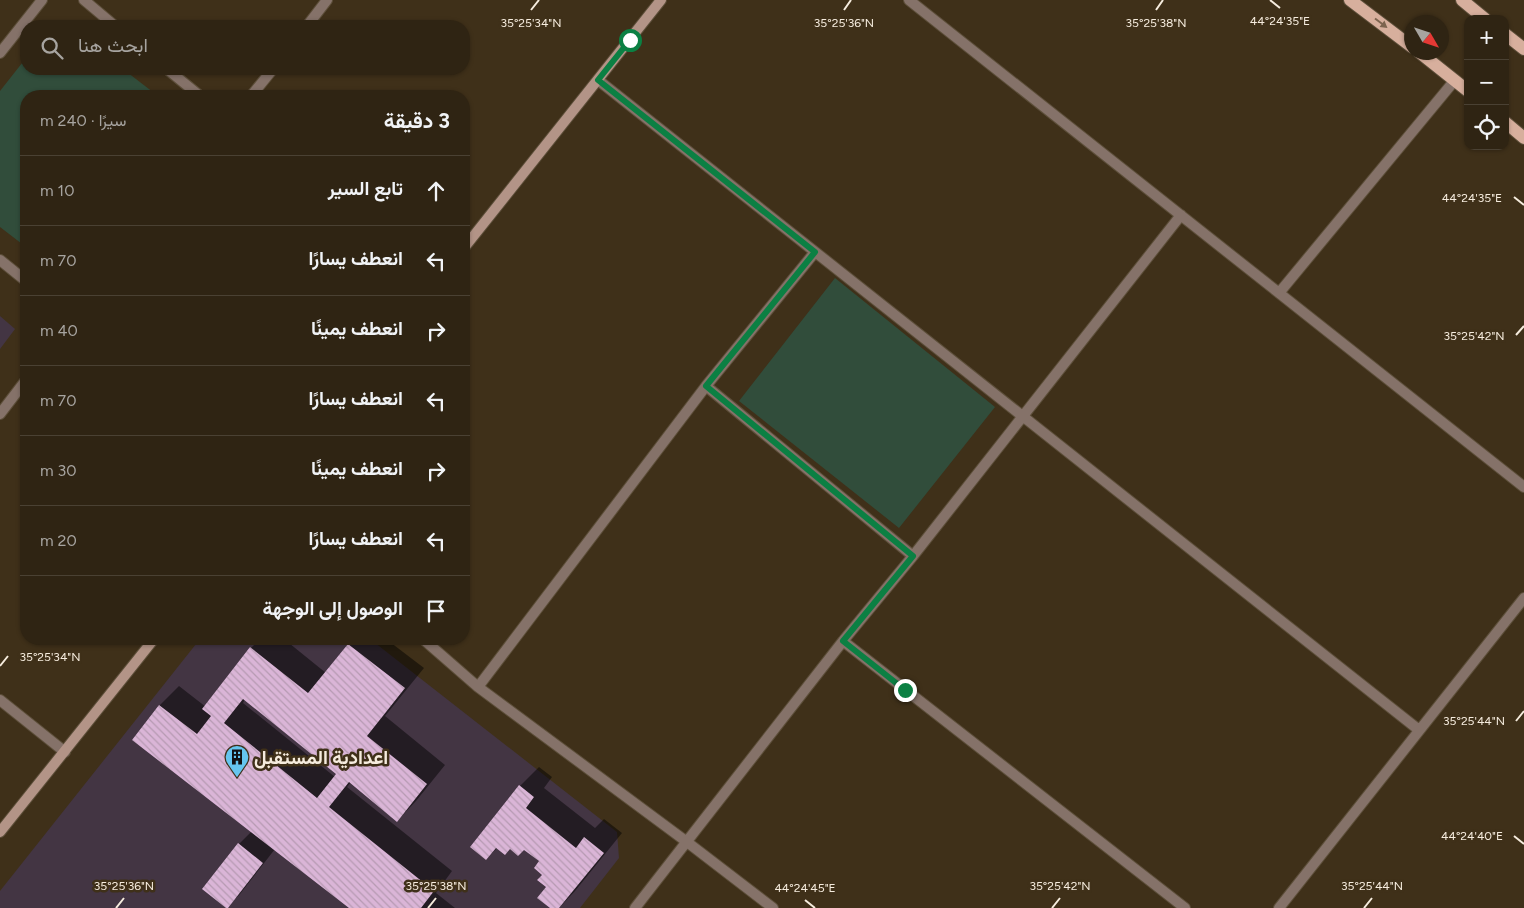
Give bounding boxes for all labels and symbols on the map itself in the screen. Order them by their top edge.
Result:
text: 44°24'35"E [1250,14,1310,28]
north arrow [1404,15,1449,60]
text: 35°25'34"N [501,16,561,30]
text: 35°25'36"N [814,16,874,30]
text: 35°25'38"N [1126,16,1186,30]
one-way arrow [1374,18,1387,29]
route start [619,29,642,52]
text: 44°24'35"E [1442,191,1502,205]
text: 35°25'42"N [1443,329,1505,343]
text: 35°25'34"N [20,650,80,664]
route end [894,679,917,702]
text: 35°25'44"N [1443,714,1505,728]
building icon: اعدادية المستقبل [224,744,250,778]
place label: اعدادية المستقبل [254,746,388,769]
text: 44°24'40"E [1441,829,1503,843]
text: 35°25'36"N [94,879,154,893]
text: 35°25'38"N [406,879,466,893]
text: 35°25'42"N [1029,879,1091,893]
text: 35°25'44"N [1341,879,1403,893]
text: 44°24'45"E [774,881,836,895]

